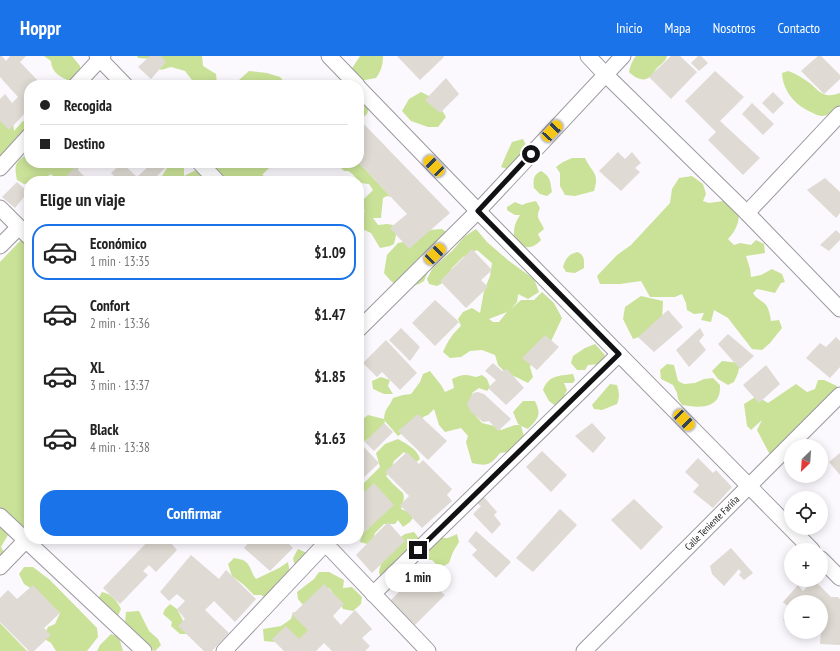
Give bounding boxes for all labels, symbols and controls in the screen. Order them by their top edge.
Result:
text: Hoppr [20,16,61,40]
text: Inicio [616,19,643,37]
text: Mapa [665,19,691,37]
text: Nosotros [713,19,756,37]
text: Contacto [778,19,820,37]
text: Recogida [64,96,112,115]
car [539,118,565,144]
text: Destino [64,134,105,153]
route start [522,145,540,163]
car [421,153,447,179]
text: Elige un viaje [40,188,125,211]
icon: car [42,234,78,270]
text: Económico [90,234,147,253]
car [422,241,448,267]
text: $1.09 [314,243,346,262]
text: 1 min · 13:35 [90,253,150,270]
icon: car [42,296,78,332]
text: Confort [90,296,130,315]
text: $1.47 [314,305,346,324]
text: 2 min · 13:36 [90,315,150,332]
icon: car [42,358,78,394]
text: XL [90,358,104,377]
text: $1.85 [314,367,346,386]
text: 3 min · 13:37 [90,377,150,394]
car [671,407,697,433]
icon: car [42,420,78,456]
text: Black [90,420,119,439]
text: $1.63 [314,429,346,448]
text: 4 min · 13:38 [90,439,150,456]
north arrow [784,439,828,483]
map controls [784,439,828,639]
button: Confirmar [40,490,348,536]
button: locate [784,491,828,535]
street label: Calle Teniente Fariña [682,493,742,553]
route end [409,541,427,559]
button: + [784,543,828,587]
callout: 1 min [385,564,451,592]
text: 1 min [405,569,431,586]
button: − [784,595,828,639]

